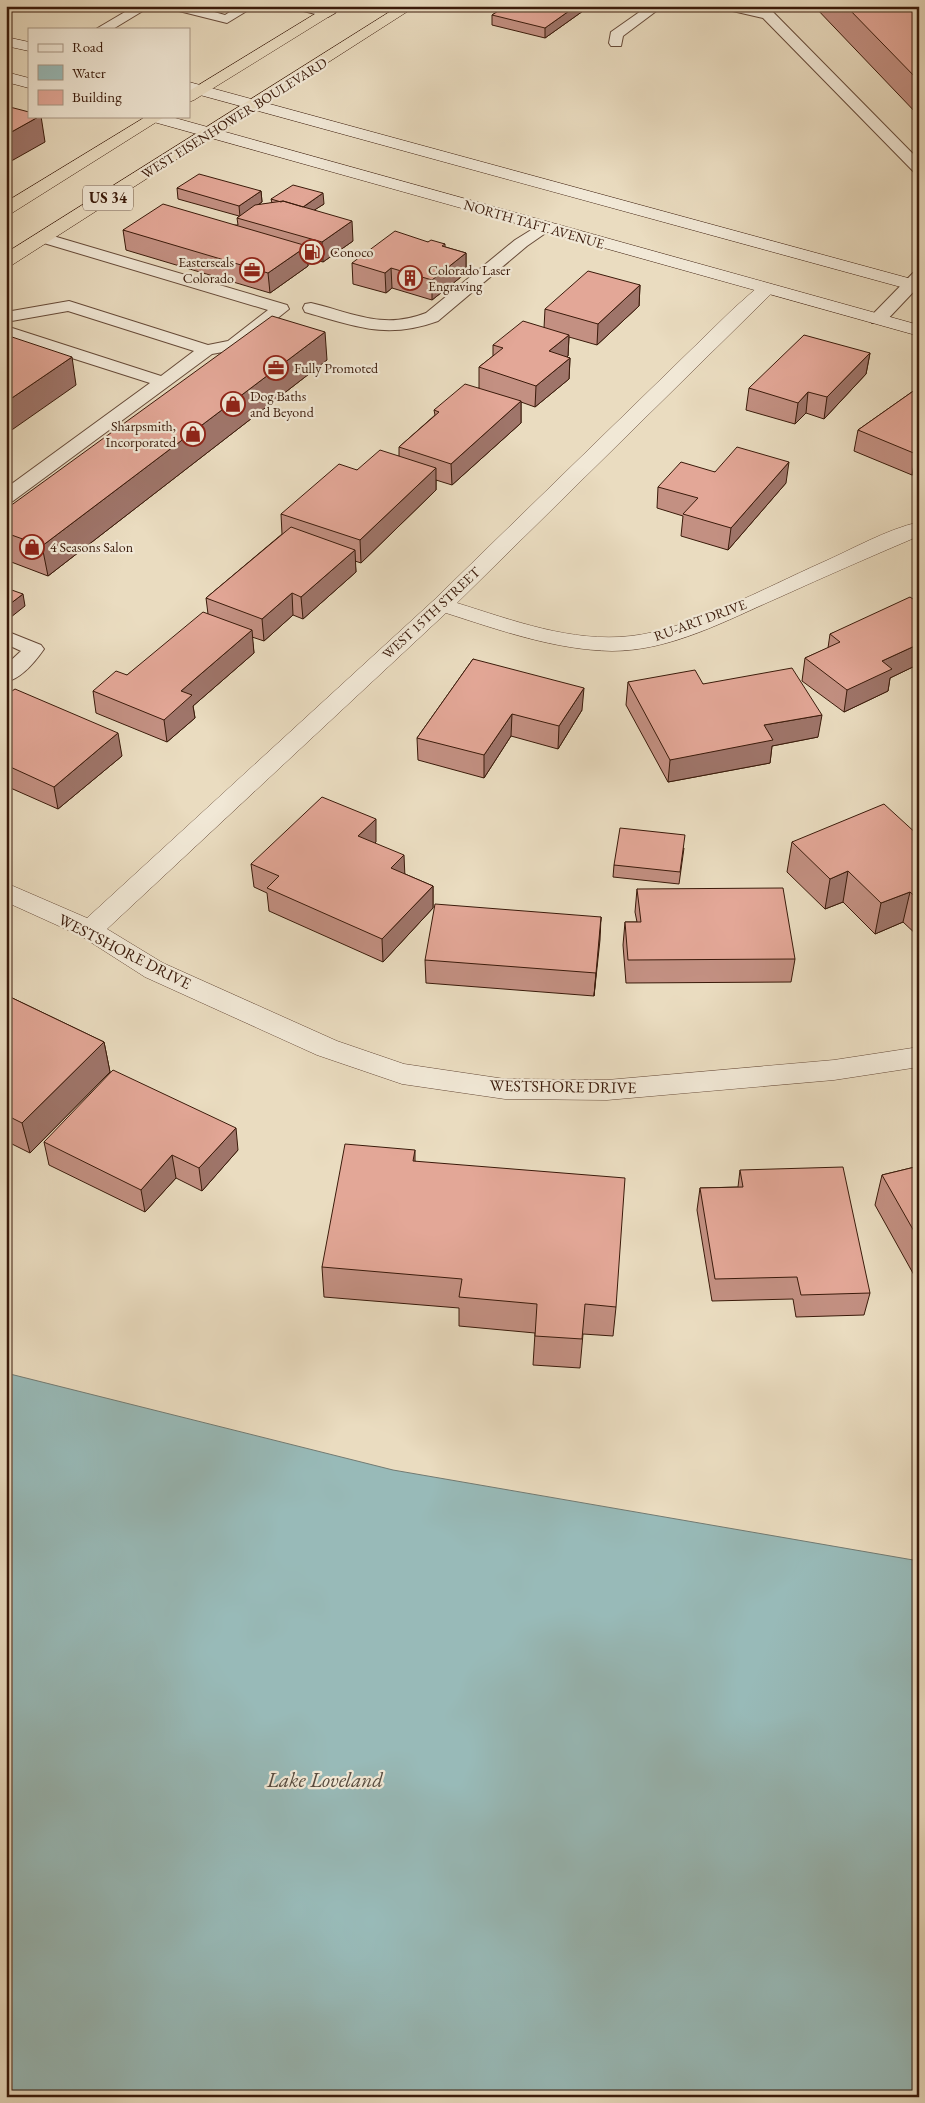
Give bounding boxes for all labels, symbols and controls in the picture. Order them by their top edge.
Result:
legend [28,28,190,118]
text: Road [72,37,104,56]
street label: WEST EISENHOWER BOULEVARD [138,53,331,183]
text: Water [72,63,106,82]
text: Building [72,87,122,106]
road number: US 34 [83,186,133,210]
street label: NORTH TAFT AVENUE [462,195,606,253]
fuel station icon: Conoco [299,239,325,265]
place label: Conoco [330,243,374,261]
place label: Easterseals Colorado [178,253,234,287]
office icon: Easterseals Colorado [239,257,265,283]
place label: Colorado Laser Engraving [428,261,511,295]
building icon: Colorado Laser Engraving [397,265,423,291]
office icon: Fully Promoted [263,355,289,381]
place label: Fully Promoted [294,359,379,377]
place label: Dog Baths and Beyond [250,387,315,421]
shop icon: Dog Baths and Beyond [220,391,246,417]
place label: Sharpsmith, Incorporated [106,417,177,451]
shop icon: Sharpsmith, Incorporated [180,421,206,447]
shop icon: 4 Seasons Salon [19,534,45,560]
place label: 4 Seasons Salon [50,538,134,556]
street label: WEST 15TH STREET [378,563,484,663]
street label: RU-ART DRIVE [651,595,749,645]
street label: WESTSHORE DRIVE [55,909,195,994]
street label: WESTSHORE DRIVE [489,1075,637,1098]
water label: Lake Loveland [266,1766,383,1793]

